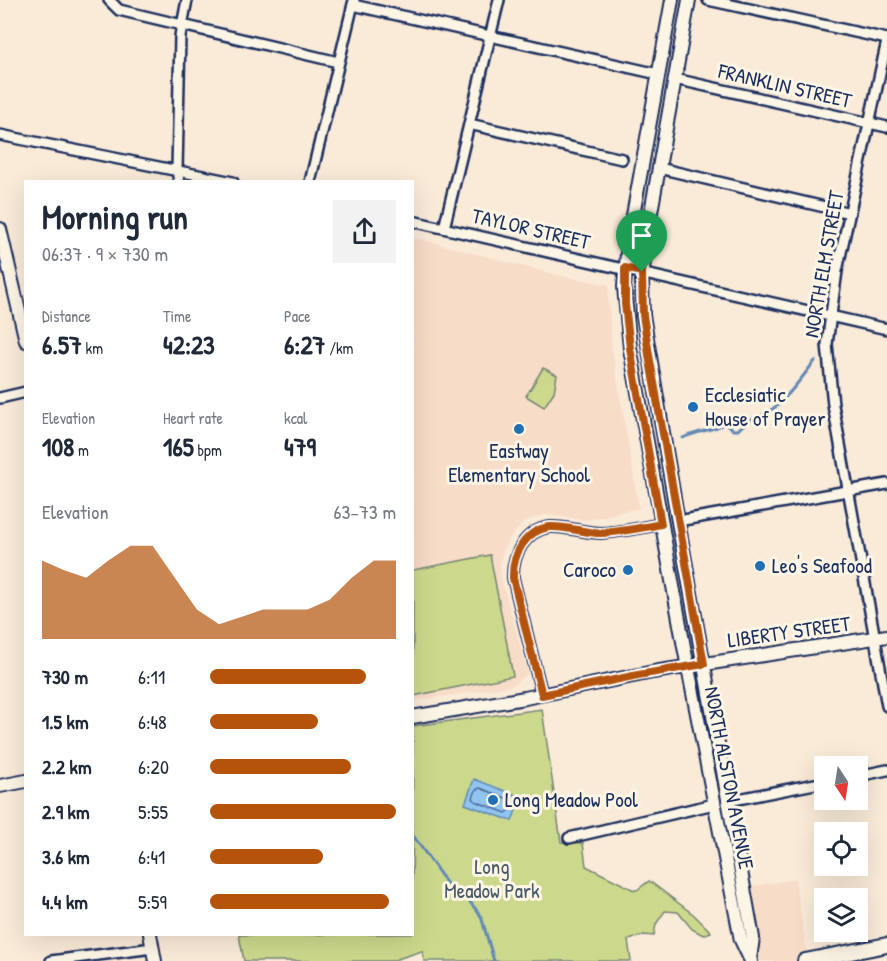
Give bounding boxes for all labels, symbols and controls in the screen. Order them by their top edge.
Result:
street label: FRANKLIN STREET [715,56,856,115]
street label: NORTH ELM STREET [796,187,851,340]
text: Morning run [42,195,188,239]
button: share [333,200,396,263]
street label: TAYLOR STREET [469,201,594,256]
pin [616,210,667,272]
icon: arrive [625,219,658,252]
text: 06:37 · 9 × 730 m [42,240,168,267]
text: Distance [42,305,91,327]
text: Time [163,305,191,327]
text: Pace [284,305,311,327]
text: 6.57 [42,327,82,362]
text: 42:23 [163,327,215,362]
text: 6:27 [284,327,325,362]
text: km [82,337,103,359]
text: /km [325,337,353,359]
place label: Ecclesiatic House of Prayer [705,380,826,433]
marker: Ecclesiatic House of Prayer [686,400,700,414]
text: Elevation [42,407,95,429]
text: Heart rate [163,407,223,429]
text: kcal [284,407,307,429]
marker: Eastway Elementary School [512,422,526,436]
text: 108 [42,429,74,464]
text: 165 [163,429,194,464]
text: 479 [284,429,316,464]
place label: Eastway Elementary School [448,436,590,489]
text: m [74,439,89,461]
text: bpm [194,439,222,461]
text: Elevation [42,498,108,525]
text: 63–73 m [334,498,396,525]
place label: Leo's Seafood [772,551,872,580]
place label: Caroco [563,555,616,584]
marker: Leo's Seafood [753,559,767,573]
marker: Caroco [621,563,635,577]
street label: LIBERTY STREET [726,608,853,654]
text: 730 m [42,663,88,690]
text: 6:11 [138,663,165,690]
street label: NORTH ALSTON AVENUE [698,684,761,872]
text: 1.5 km [42,708,89,735]
text: 6:48 [138,708,167,735]
text: 2.2 km [42,753,92,780]
text: 6:20 [138,753,169,780]
north arrow [814,756,868,810]
map controls [814,756,868,942]
place label: Long Meadow Pool [505,785,638,814]
marker: Long Meadow Pool [486,793,500,807]
text: 2.9 km [42,798,89,825]
text: 5:55 [138,798,168,825]
button: locate [814,822,868,876]
text: 3.6 km [42,843,90,870]
text: 6:41 [138,843,165,870]
park label: Long Meadow Park [444,852,540,905]
text: 4.4 km [42,888,88,915]
text: 5:59 [138,888,167,915]
button: layers [814,888,868,942]

